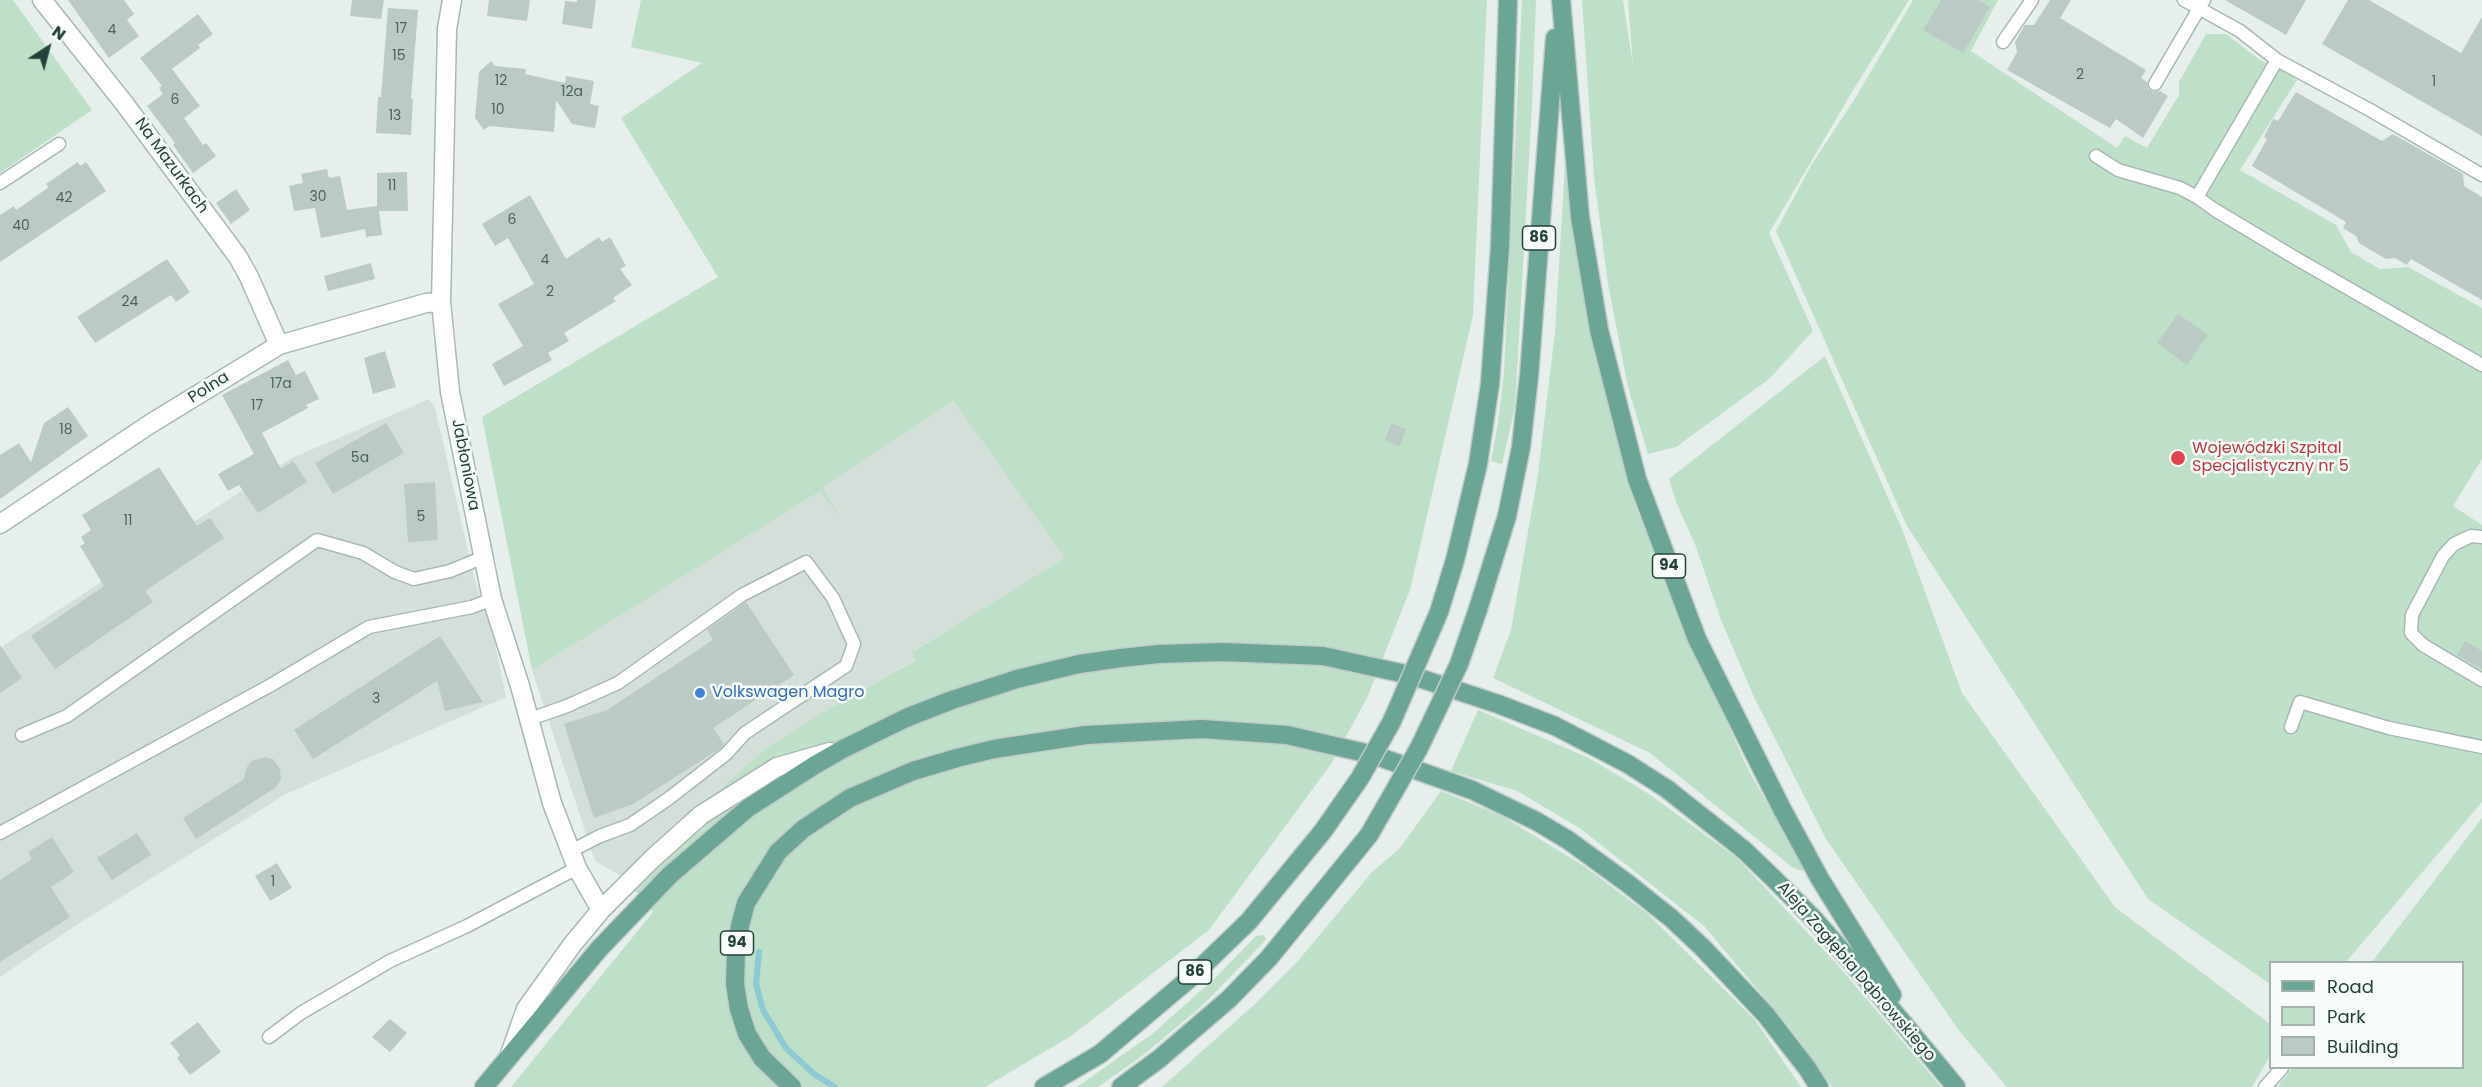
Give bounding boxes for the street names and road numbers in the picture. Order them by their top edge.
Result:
street label: Na Mazurkach [130,114,212,218]
road number: 86 [1522,226,1556,250]
street label: Polna [185,368,233,408]
street label: Jabłoniowa [447,418,483,512]
road number: 94 [1652,554,1686,578]
street label: Aleja Zagłębia Dąbrowskiego [1773,878,1939,1066]
road number: 94 [720,931,754,955]
road number: 86 [1178,960,1212,984]

